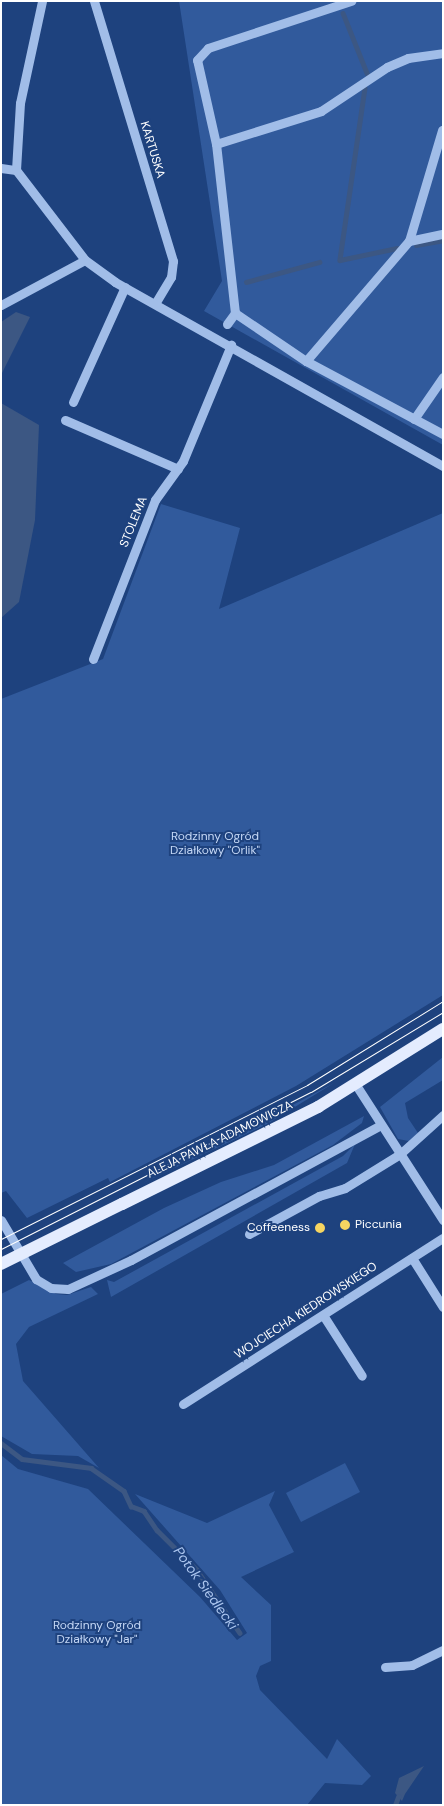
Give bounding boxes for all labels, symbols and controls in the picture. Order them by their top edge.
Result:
street label: KARTUSKA [137,120,167,180]
street label: STOLEMA [117,494,151,550]
park label: Rodzinny Ogród Działkowy "Orlik" [170,830,260,858]
street label: ALEJA PAWŁA ADAMOWICZA [145,1098,295,1182]
place label: Piccunia [355,1218,402,1232]
marker: Piccunia [339,1219,351,1231]
place label: Coffeeness [247,1221,310,1235]
marker: Coffeeness [314,1222,326,1234]
street label: WOJCIECHA KIEDROWSKIEGO [232,1259,380,1363]
water label: Potok Siedlecki [170,1543,242,1633]
park label: Rodzinny Ogród Działkowy "Jar" [53,1619,141,1647]

